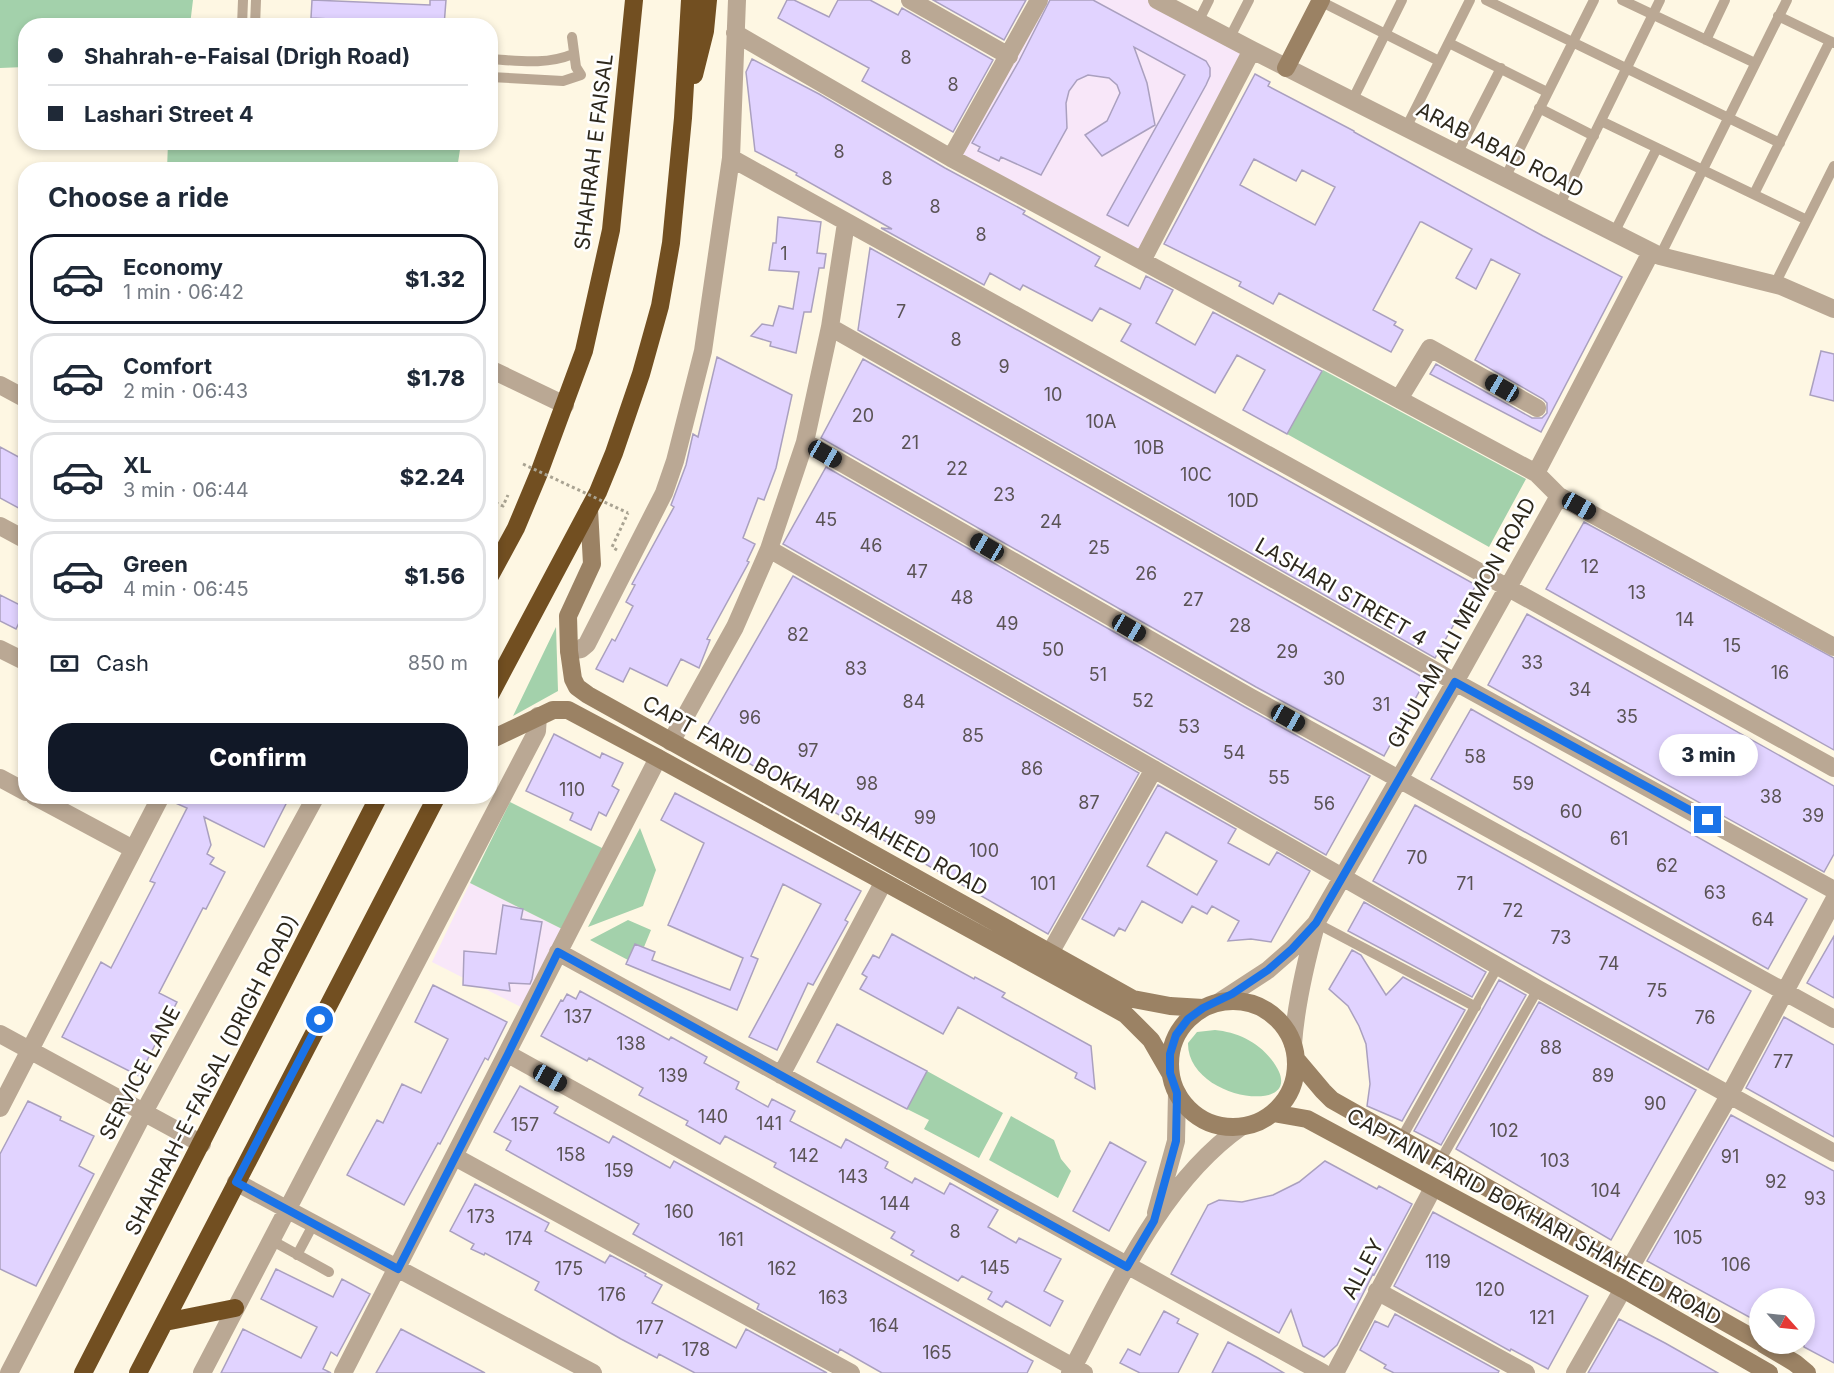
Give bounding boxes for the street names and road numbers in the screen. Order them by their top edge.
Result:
street label: SHAHRAH E FAISAL [569,52,618,252]
street label: ARAB ABAD ROAD [1412,97,1588,203]
street label: GHULAM ALI MEMON ROAD [1382,493,1541,753]
street label: LASHARI STREET 4 [1251,532,1431,651]
street label: CAPT FARID BOKHARI SHAHEED ROAD [638,690,992,901]
street label: SHAHRAH-E-FAISAL (DRIGH ROAD) [120,910,304,1239]
street label: SERVICE LANE [94,1002,185,1144]
street label: CAPTAIN FARID BOKHARI SHAHEED ROAD [1342,1103,1726,1330]
street label: ALLEY [1336,1234,1389,1303]

